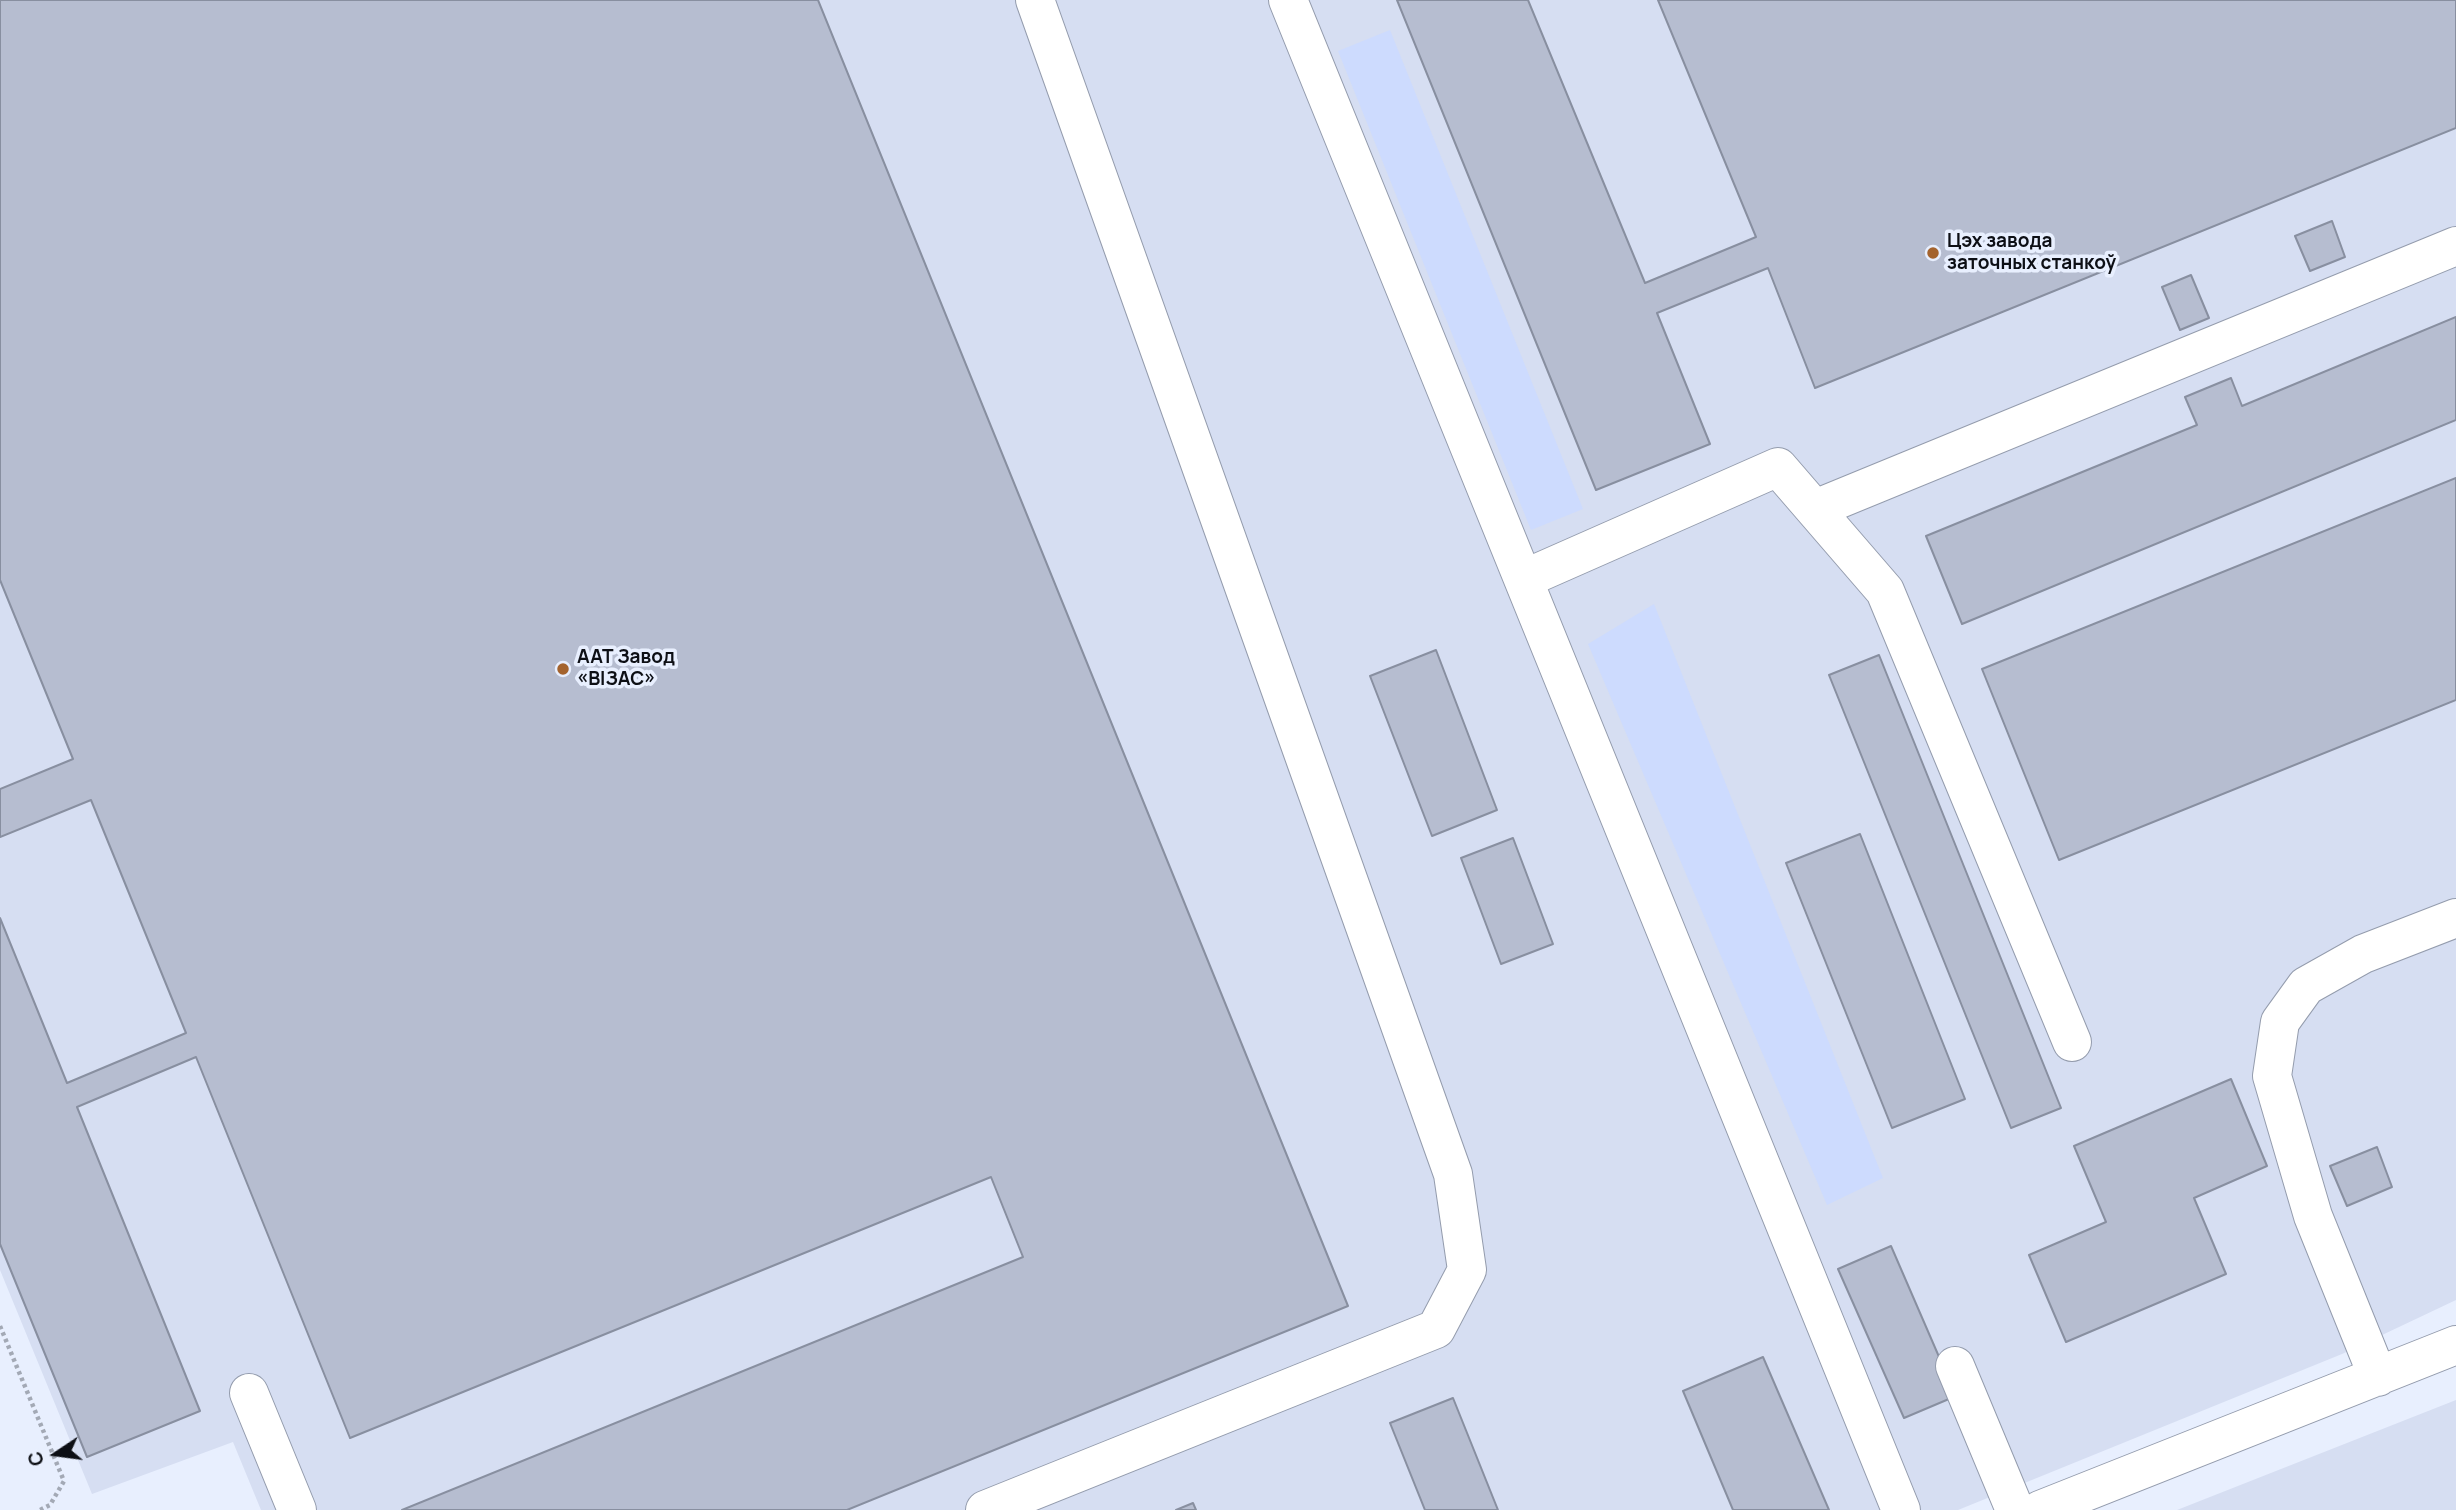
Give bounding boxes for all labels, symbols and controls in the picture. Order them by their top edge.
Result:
place label: Цэх завода заточных станкоў [1947,231,2116,275]
marker: Цэх завода заточных станкоў [1925,245,1941,261]
place label: ААТ Завод «ВІЗАС» [577,647,675,691]
marker: ААТ Завод «ВІЗАС» [555,661,571,677]
north arrow [21,1419,91,1489]
text: С [21,1449,50,1468]

